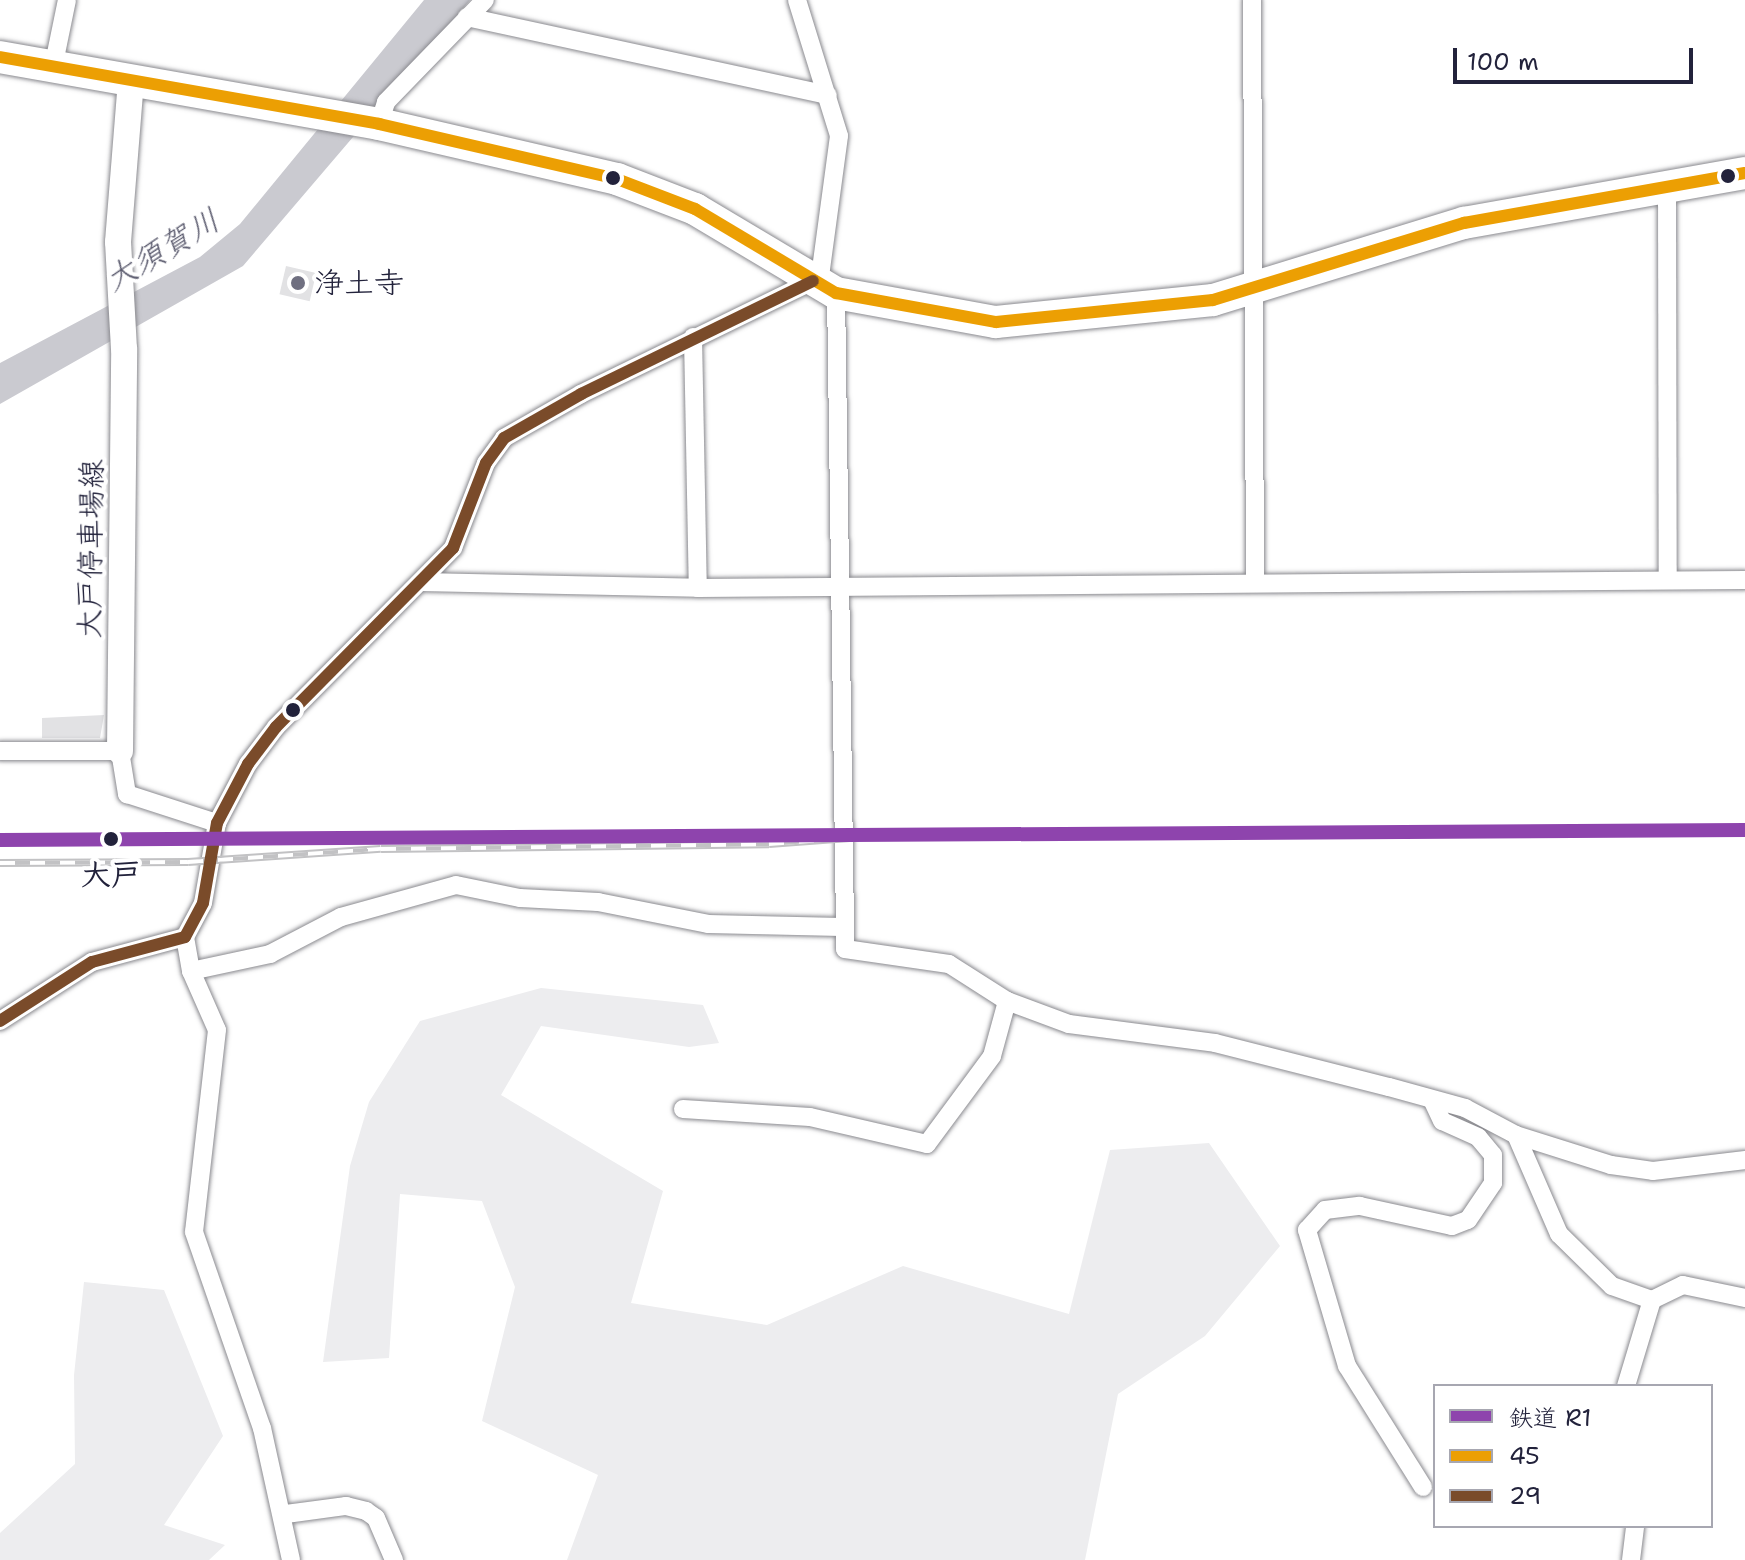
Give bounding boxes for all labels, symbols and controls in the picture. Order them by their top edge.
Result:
scale bar [1457,32,1697,82]
text: 100 m [1467,46,1539,78]
unlabelled marker [1720,168,1736,184]
unlabelled marker [605,170,621,186]
water label: 大須賀川 [97,201,227,299]
place label: 浄土寺 [314,265,404,301]
marker: 浄土寺 [289,274,307,292]
street label: 大戸停車場線 [71,459,111,639]
unlabelled marker [285,702,301,718]
marker: 大戸 [97,825,125,853]
place label: 大戸 [81,857,141,893]
legend [1433,1384,1713,1528]
text: 鉄道 R1 [1509,1402,1592,1434]
text: 45 [1509,1440,1540,1472]
text: 29 [1509,1480,1541,1512]

